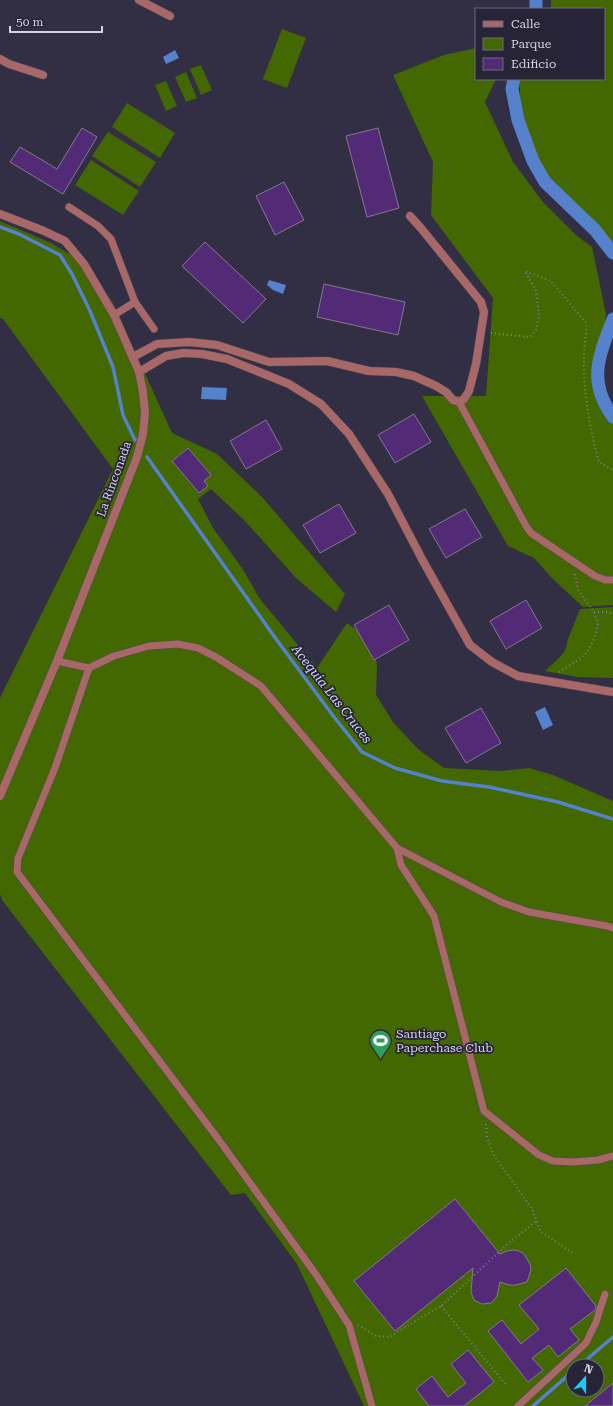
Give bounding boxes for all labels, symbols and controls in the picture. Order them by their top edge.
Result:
scale bar [10,8,102,34]
legend [475,8,605,80]
text: 50 m [16,15,43,29]
text: Calle [511,17,541,31]
text: Parque [511,37,552,51]
text: Edificio [511,57,556,71]
street label: La Rinconada [94,439,134,519]
water label: Acequia Las Cruces [288,641,375,746]
place label: Santiago Paperchase Club [396,1027,493,1055]
sports icon: Santiago Paperchase Club [368,1028,394,1061]
north arrow [565,1358,605,1398]
text: N [582,1362,595,1377]

